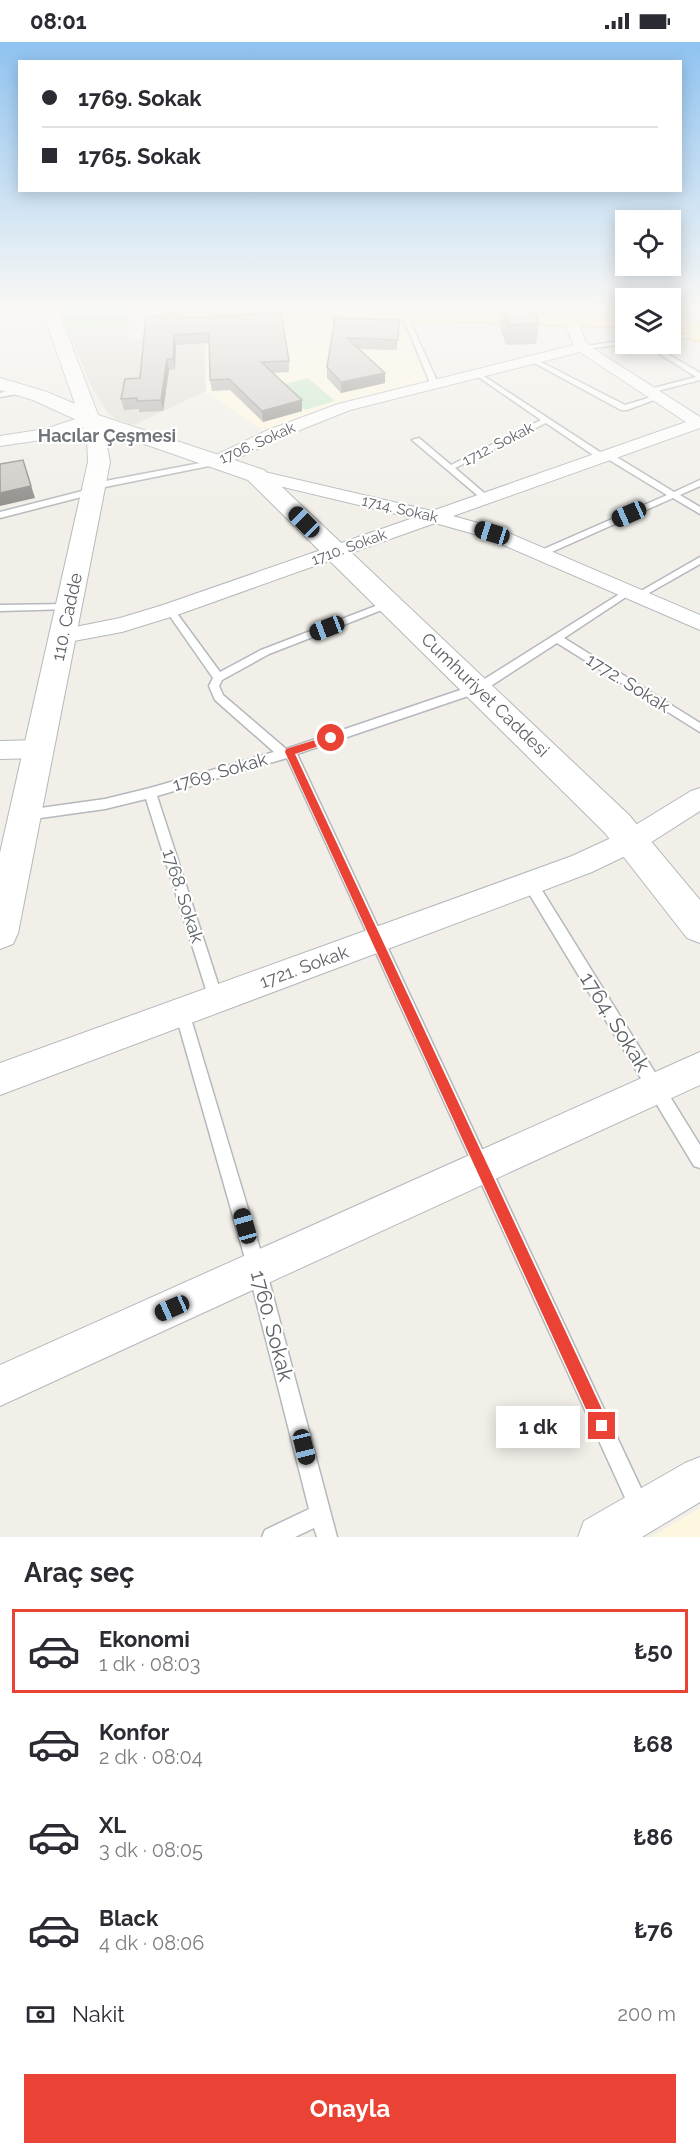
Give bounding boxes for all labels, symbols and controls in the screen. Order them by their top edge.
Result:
text: 08:01 [30,8,87,34]
text: 1769. Sokak [78,85,202,111]
text: 1765. Sokak [78,143,201,169]
map controls [615,210,681,354]
button: locate [615,210,681,276]
button: layers [615,288,681,354]
street label: 1706. Sokak [216,418,298,468]
street label: 1712. Sokak [459,418,537,470]
district label: Hacılar Çeşmesi [38,425,176,446]
street label: 1714. Sokak [360,491,440,527]
car [609,498,649,530]
car [285,503,323,541]
car [472,519,512,547]
street label: 1710. Sokak [309,525,389,569]
street label: 110. Cadde [47,571,86,663]
car [307,613,347,643]
street label: Cumhuriyet Caddesi [417,628,554,761]
street label: 1772. Sokak [583,649,674,717]
route start [317,724,344,751]
street label: 1769. Sokak [170,748,270,795]
street label: 1768. Sokak [158,846,209,946]
street label: 1721. Sokak [257,941,351,992]
street label: 1764. Sokak [575,967,656,1076]
car [231,1206,259,1246]
street label: 1760. Sokak [246,1268,299,1384]
car [152,1292,192,1324]
callout: 1 dk [497,1405,581,1447]
route end [588,1412,615,1439]
text: 1 dk [519,1415,557,1439]
car [291,1427,317,1467]
text: Araç seç [24,1557,134,1588]
icon: car [27,1624,81,1678]
text: Ekonomi [99,1626,190,1652]
text: ₺50 [634,1638,673,1664]
text: 1 dk · 08:03 [99,1652,200,1676]
icon: car [27,1717,81,1771]
text: Konfor [99,1719,169,1745]
text: ₺68 [633,1731,673,1757]
text: 2 dk · 08:04 [99,1745,203,1769]
icon: car [27,1810,81,1864]
text: XL [99,1812,126,1838]
text: ₺86 [633,1824,673,1850]
text: 3 dk · 08:05 [99,1838,203,1862]
icon: car [27,1903,81,1957]
text: Black [99,1905,158,1931]
text: ₺76 [634,1917,673,1943]
text: 4 dk · 08:06 [99,1931,204,1955]
icon: cash [24,1998,57,2031]
text: Nakit [72,2001,125,2027]
text: 200 m [618,2002,676,2026]
button: Onayla [24,2074,676,2143]

